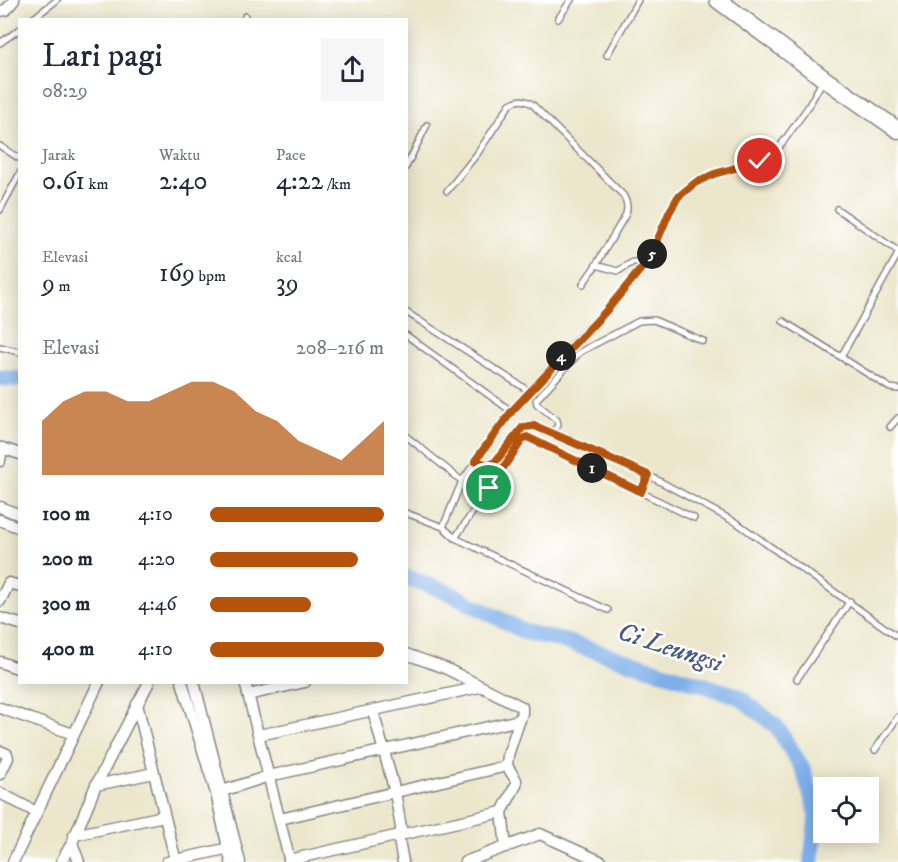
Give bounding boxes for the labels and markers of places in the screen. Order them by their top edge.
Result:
pin [734,135,785,186]
pin: 5 [637,239,667,269]
pin: 4 [546,341,576,371]
pin: 1 [577,453,607,483]
pin [463,462,514,513]

